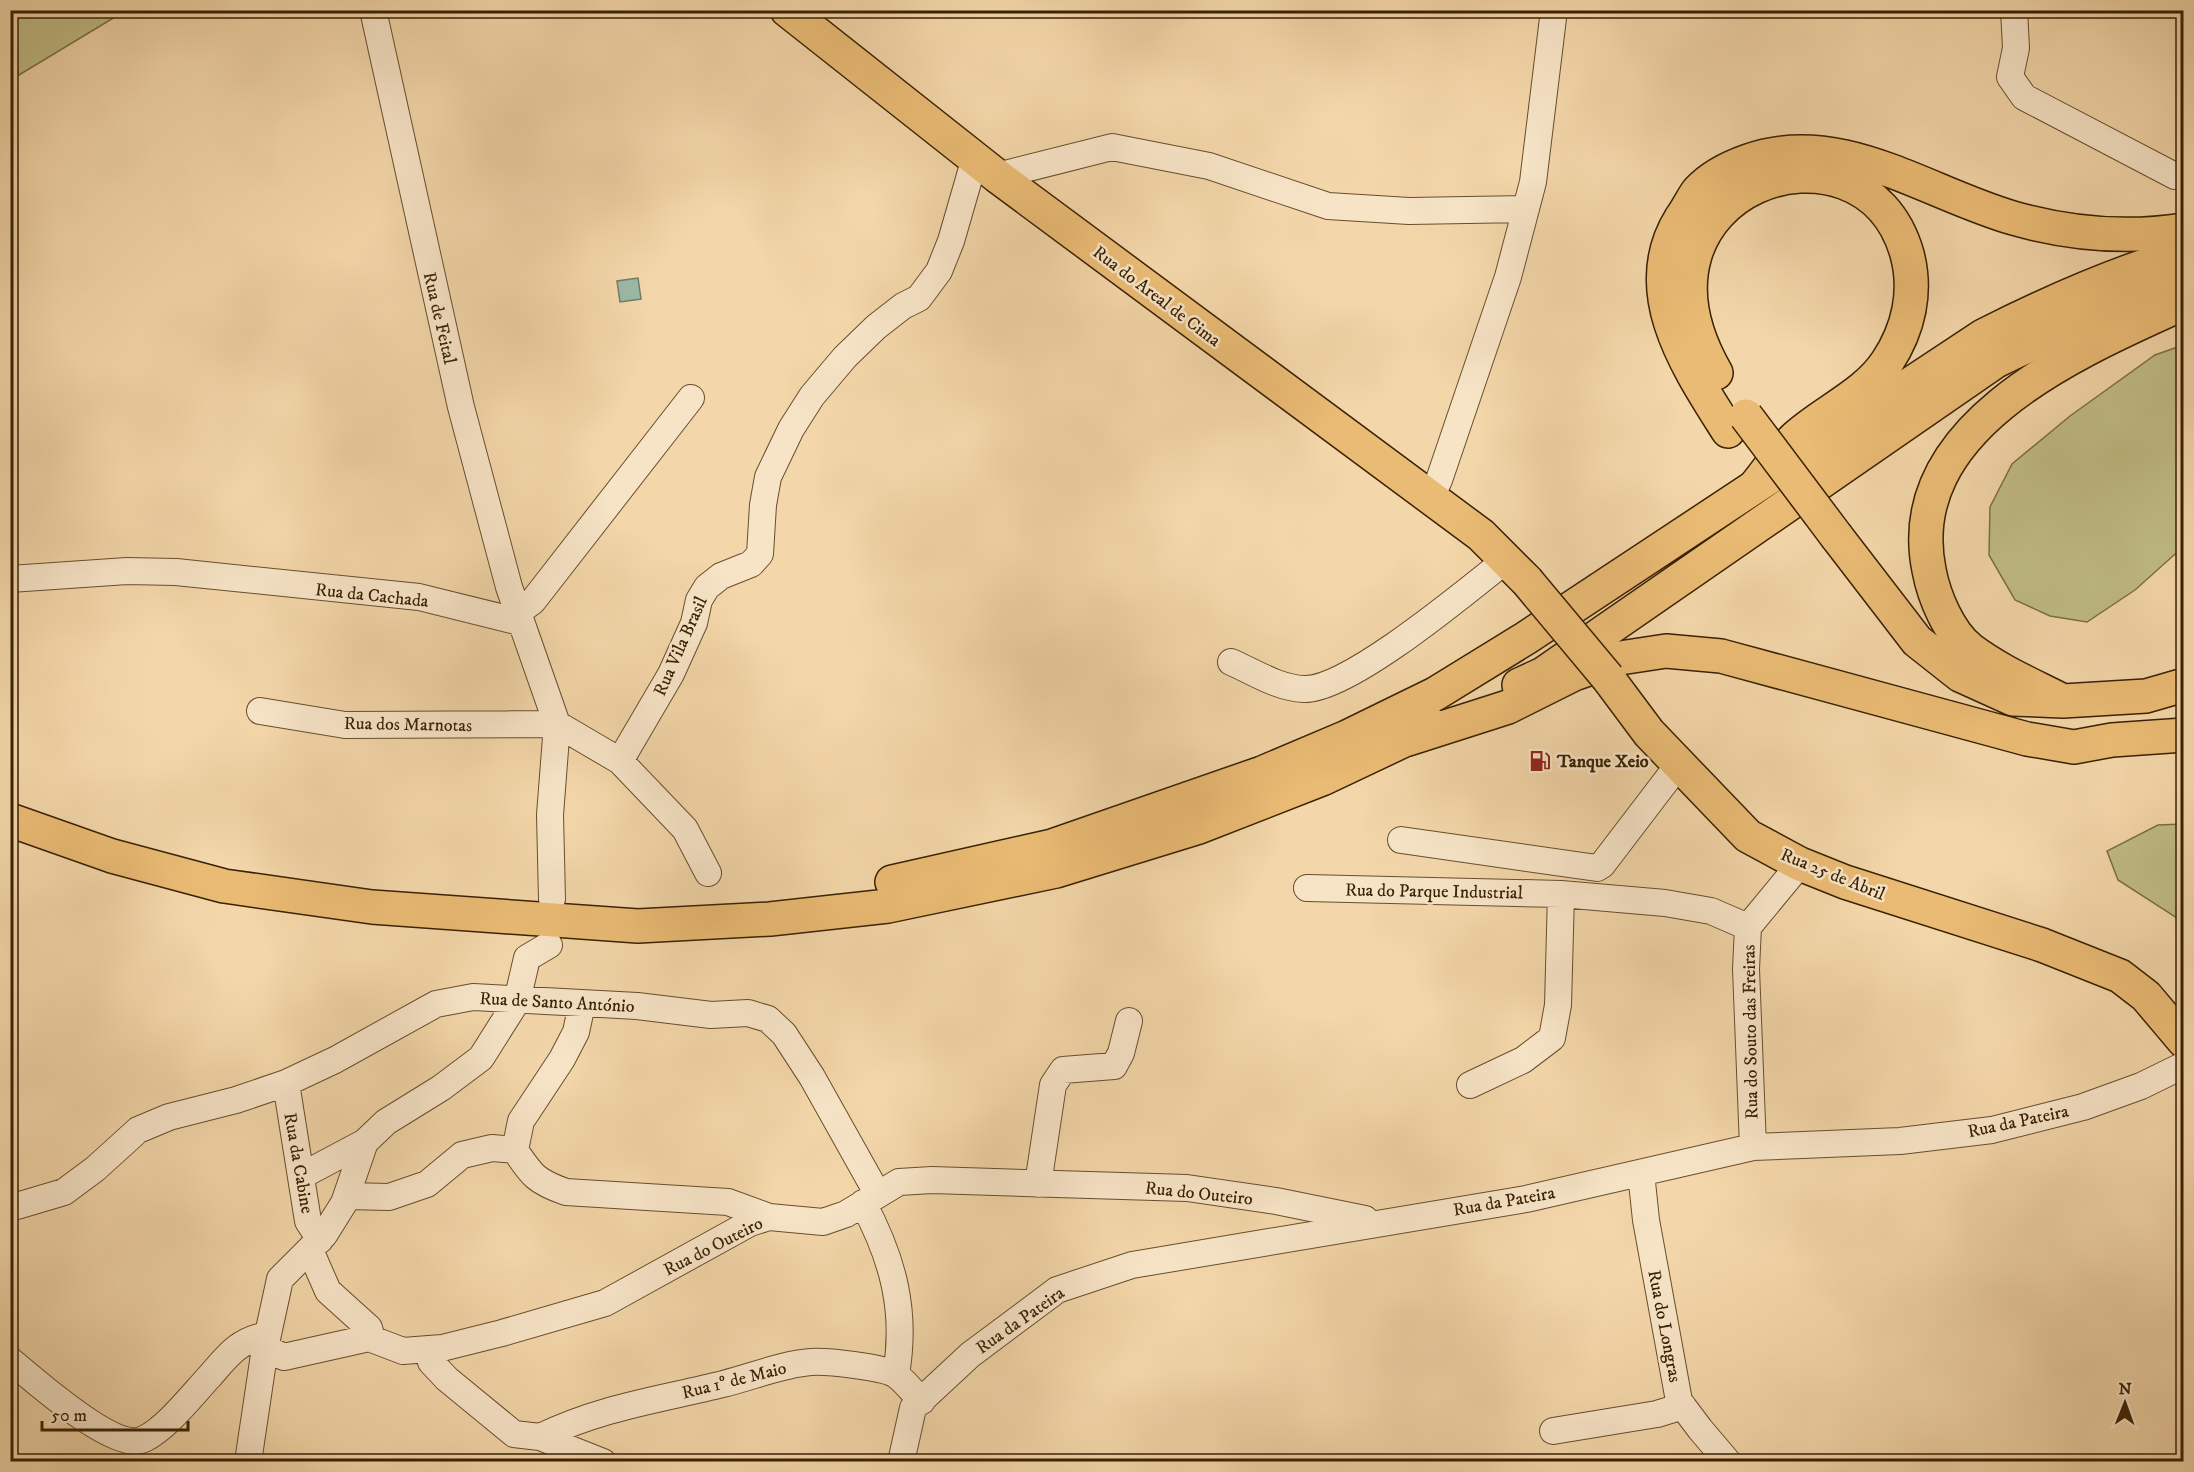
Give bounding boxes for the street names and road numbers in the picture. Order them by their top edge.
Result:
street label: Rua do Areal de Cima [1088,242,1225,352]
street label: Rua de Feital [418,270,460,367]
street label: Rua da Cachada [314,579,430,613]
street label: Rua Vila Brasil [649,593,713,700]
street label: Rua dos Marnotas [344,713,472,737]
street label: Rua 25 de Abril [1777,844,1889,906]
street label: Rua do Parque Industrial [1345,879,1524,905]
street label: Rua do Souto das Freiras [1738,944,1764,1120]
street label: Rua de Santo António [479,988,635,1018]
street label: Rua da Pateira [1966,1100,2071,1143]
street label: Rua da Cabine [278,1111,318,1215]
street label: Rua do Outeiro [1144,1177,1254,1211]
street label: Rua da Pateira [1452,1182,1557,1222]
street label: Rua do Outeiro [660,1212,767,1281]
street label: Rua do Longras [1642,1268,1686,1384]
street label: Rua da Pateira [972,1282,1069,1359]
street label: Rua 1º de Maio [680,1357,789,1405]

